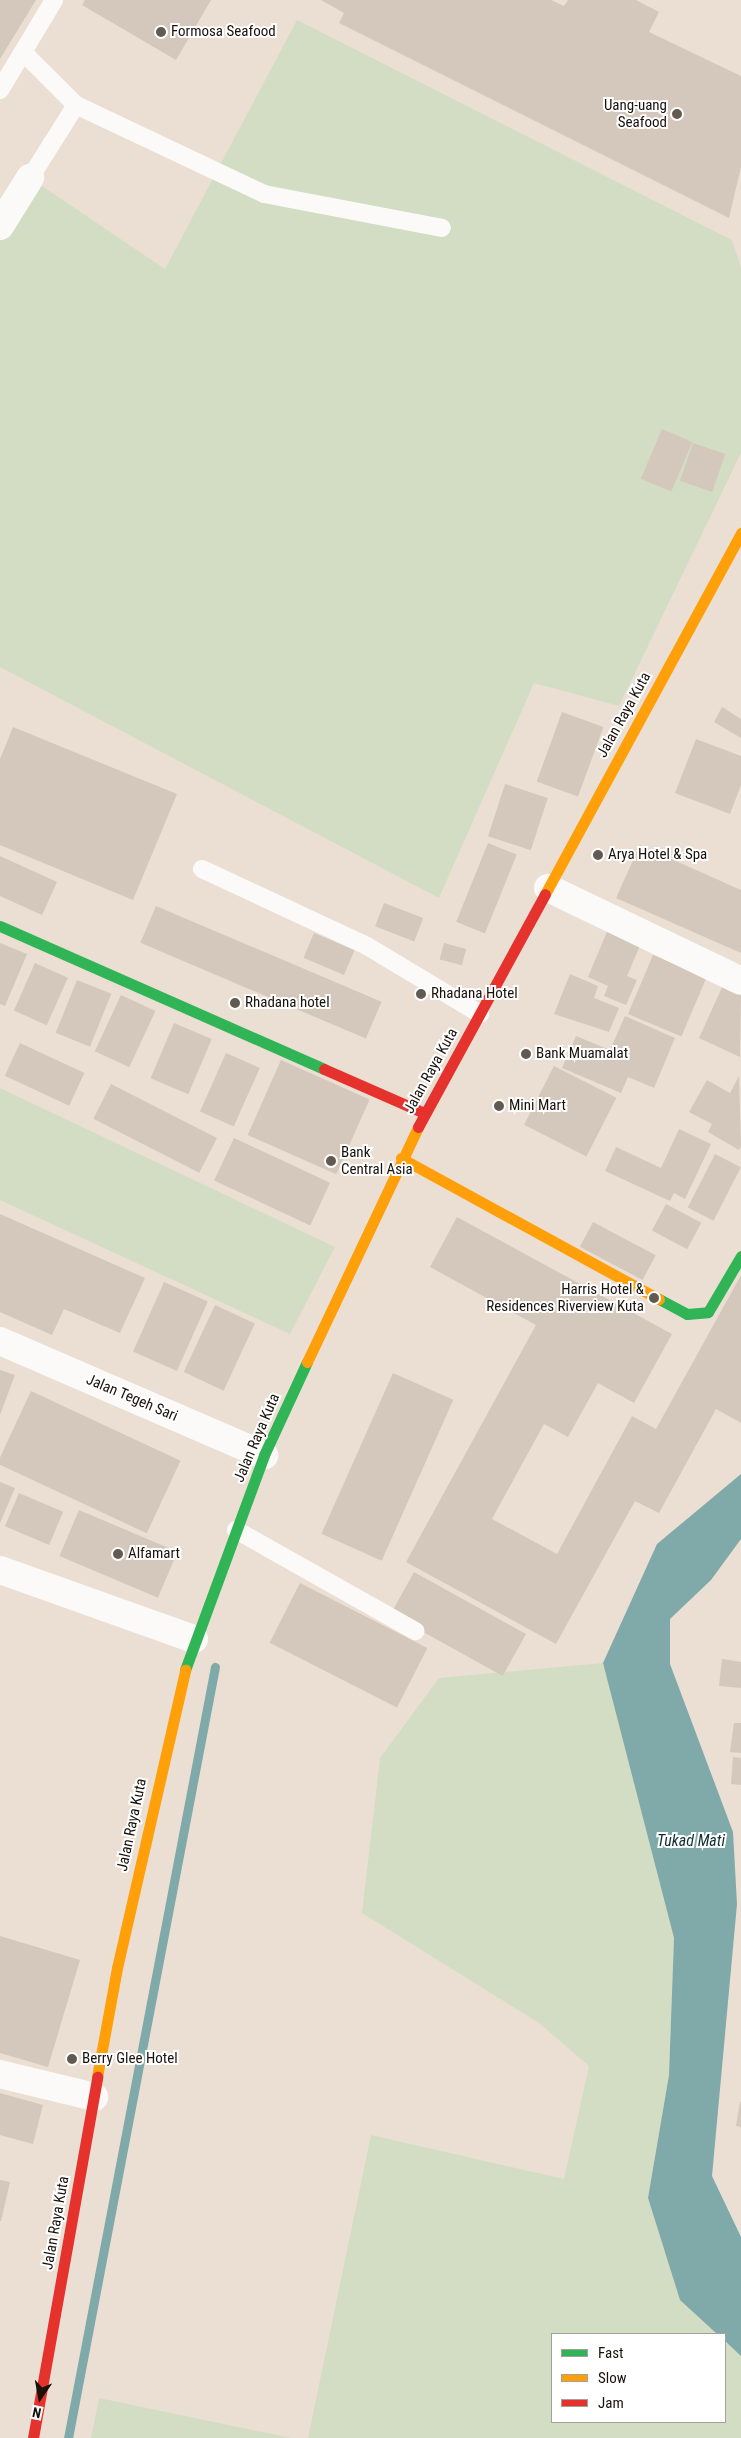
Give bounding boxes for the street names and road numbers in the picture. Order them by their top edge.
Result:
street label: Jalan Raya Kuta [593,669,655,761]
street label: Jalan Raya Kuta [400,1025,462,1117]
street label: Jalan Tegeh Sari [83,1371,181,1425]
street label: Jalan Raya Kuta [230,1391,284,1485]
street label: Jalan Raya Kuta [113,1777,151,1873]
street label: Jalan Raya Kuta [39,2175,73,2271]

